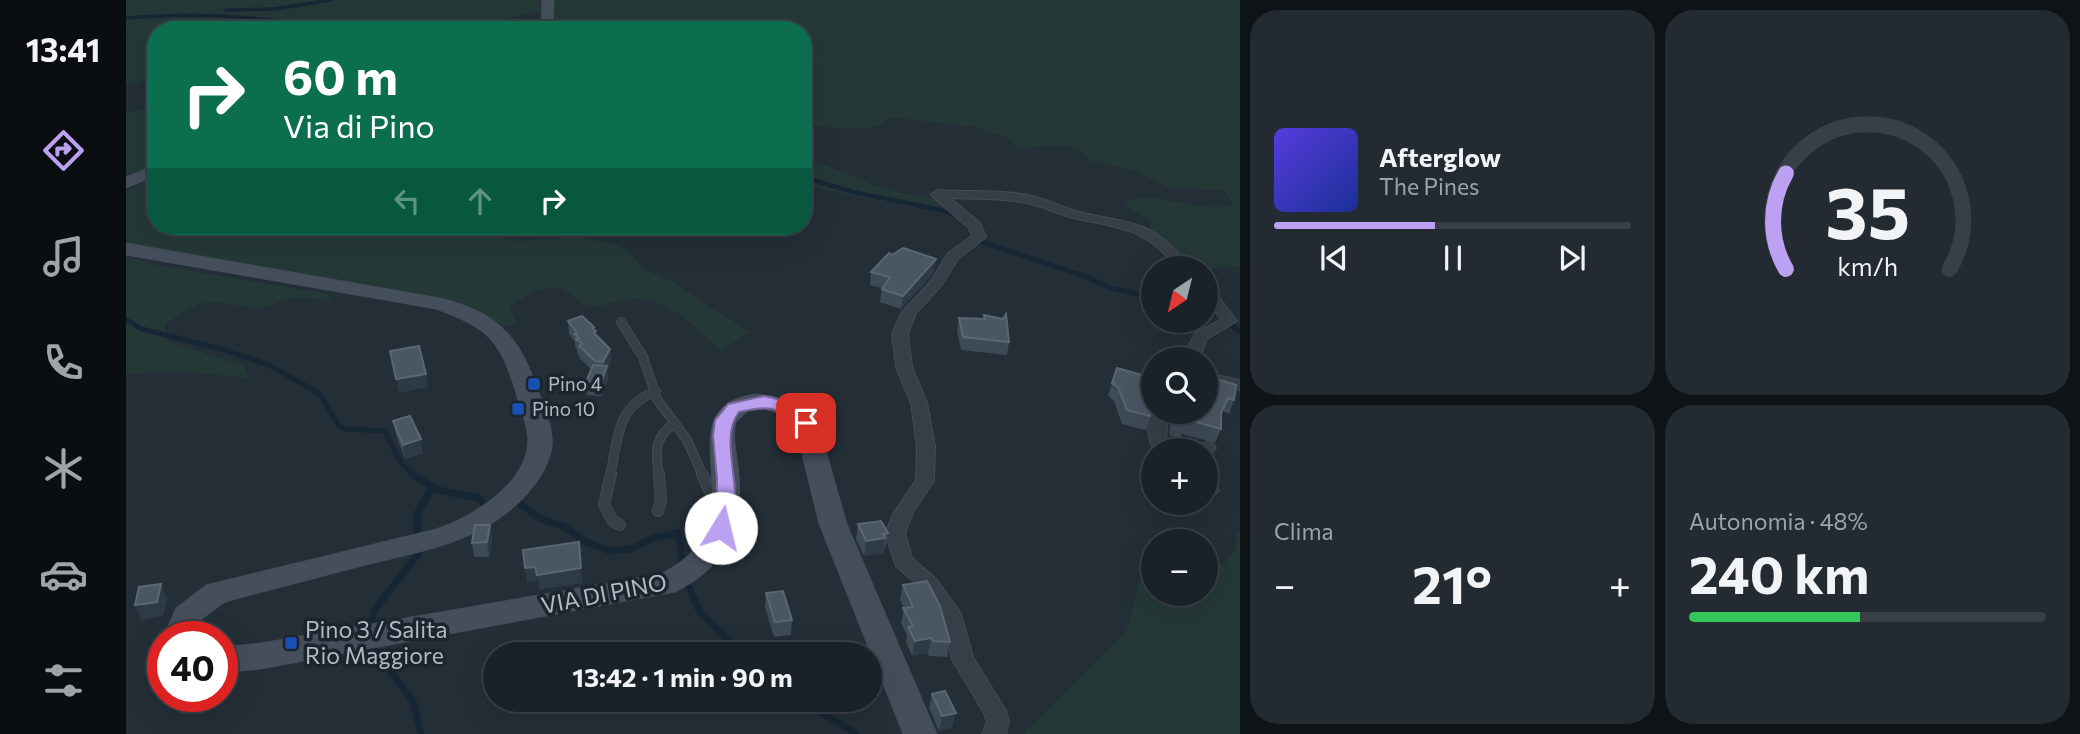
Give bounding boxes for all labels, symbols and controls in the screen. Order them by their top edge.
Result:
text: 13:41 [26,29,100,69]
text: 60 m [283,45,398,105]
icon: right [168,49,259,140]
text: Via di Pino [283,105,435,145]
icon: directions [39,126,88,175]
text: Afterglow [1379,141,1501,172]
text: 35 [1825,165,1910,254]
text: The Pines [1379,172,1480,200]
icon: left [388,182,426,220]
icon: ahead [461,182,499,220]
icon: right [534,182,572,220]
icon: music [39,232,88,281]
icon: previous [1315,239,1353,277]
icon: pause [1434,239,1472,277]
icon: next [1553,239,1591,277]
text: km/h [1837,251,1898,281]
north arrow [1141,256,1218,332]
map controls [1141,256,1218,606]
icon: phone [39,338,88,387]
button: search [1141,347,1218,424]
place label: Pino 4 [548,372,602,395]
marker: Pino 4 [526,376,542,392]
pin [776,393,836,453]
place label: Pino 10 [532,397,595,420]
marker: Pino 10 [510,401,526,417]
icon: arrive [787,404,825,442]
button: + [1141,438,1218,515]
icon: climate [39,444,88,493]
position arrow [684,491,758,565]
text: Autonomia · 48% [1689,507,1868,535]
text: Clima [1274,517,1334,545]
button: − [1141,529,1218,606]
text: 240 km [1689,541,1869,605]
icon: car [39,550,88,599]
text: 21° [1412,551,1492,615]
text: − [1274,560,1296,607]
text: + [1609,560,1631,607]
street label: VIA DI PINO [539,567,669,619]
place label: Pino 3 / Salita Rio Maggiore [305,615,448,669]
speed limit sign: 40 [147,621,238,712]
marker: Pino 3 / Salita Rio Maggiore [283,635,299,651]
icon: filters [39,656,88,705]
text: 13:42 · 1 min · 90 m [572,661,793,692]

